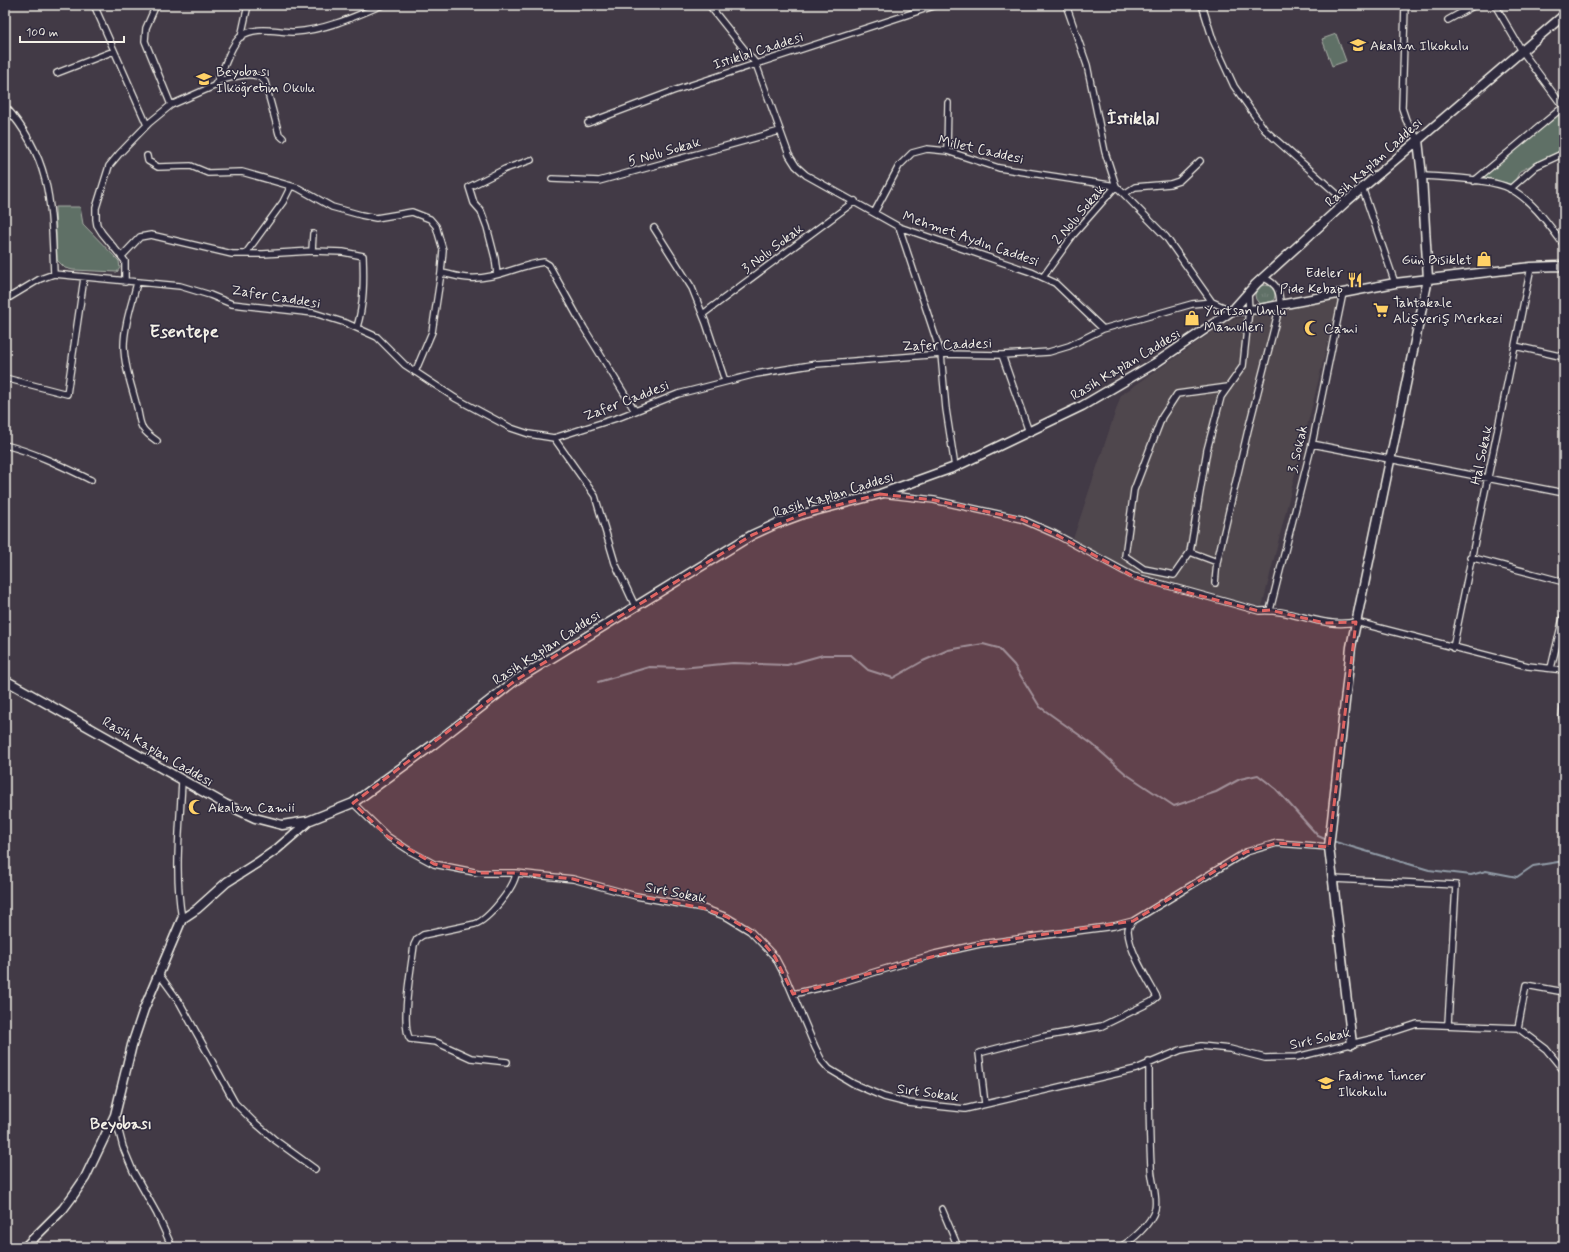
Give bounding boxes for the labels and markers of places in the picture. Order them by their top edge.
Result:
school or university icon: Akalan Ilkokulu [1349,36,1367,54]
place label: Akalan Ilkokulu [1370,37,1468,55]
place label: Beyobası Ilköğretim Okulu [216,63,316,97]
school or university icon: Beyobası Ilköğretim Okulu [195,70,213,88]
shop icon: Gün Bisiklet [1475,250,1493,268]
place label: Gün Bisiklet [1401,251,1472,269]
place label: Edeler Pide Kebap [1280,264,1343,298]
restaurant icon: Edeler Pide Kebap [1346,271,1364,289]
place label: Tahtakale Alişveriş Merkezi [1393,294,1502,328]
supermarket icon: Tahtakale Alişveriş Merkezi [1372,301,1390,319]
place label: Yurtsan Unlu Mamulleri [1204,302,1286,336]
shop icon: Yurtsan Unlu Mamulleri [1183,309,1201,327]
mosque icon: Cami [1303,319,1321,337]
place label: Cami [1324,320,1358,338]
mosque icon: Akalan Camii [187,798,205,816]
place label: Akalan Camii [208,799,295,817]
place label: Fadime Tuncer Ilkokulu [1338,1067,1426,1101]
school or university icon: Fadime Tuncer Ilkokulu [1317,1074,1335,1092]

